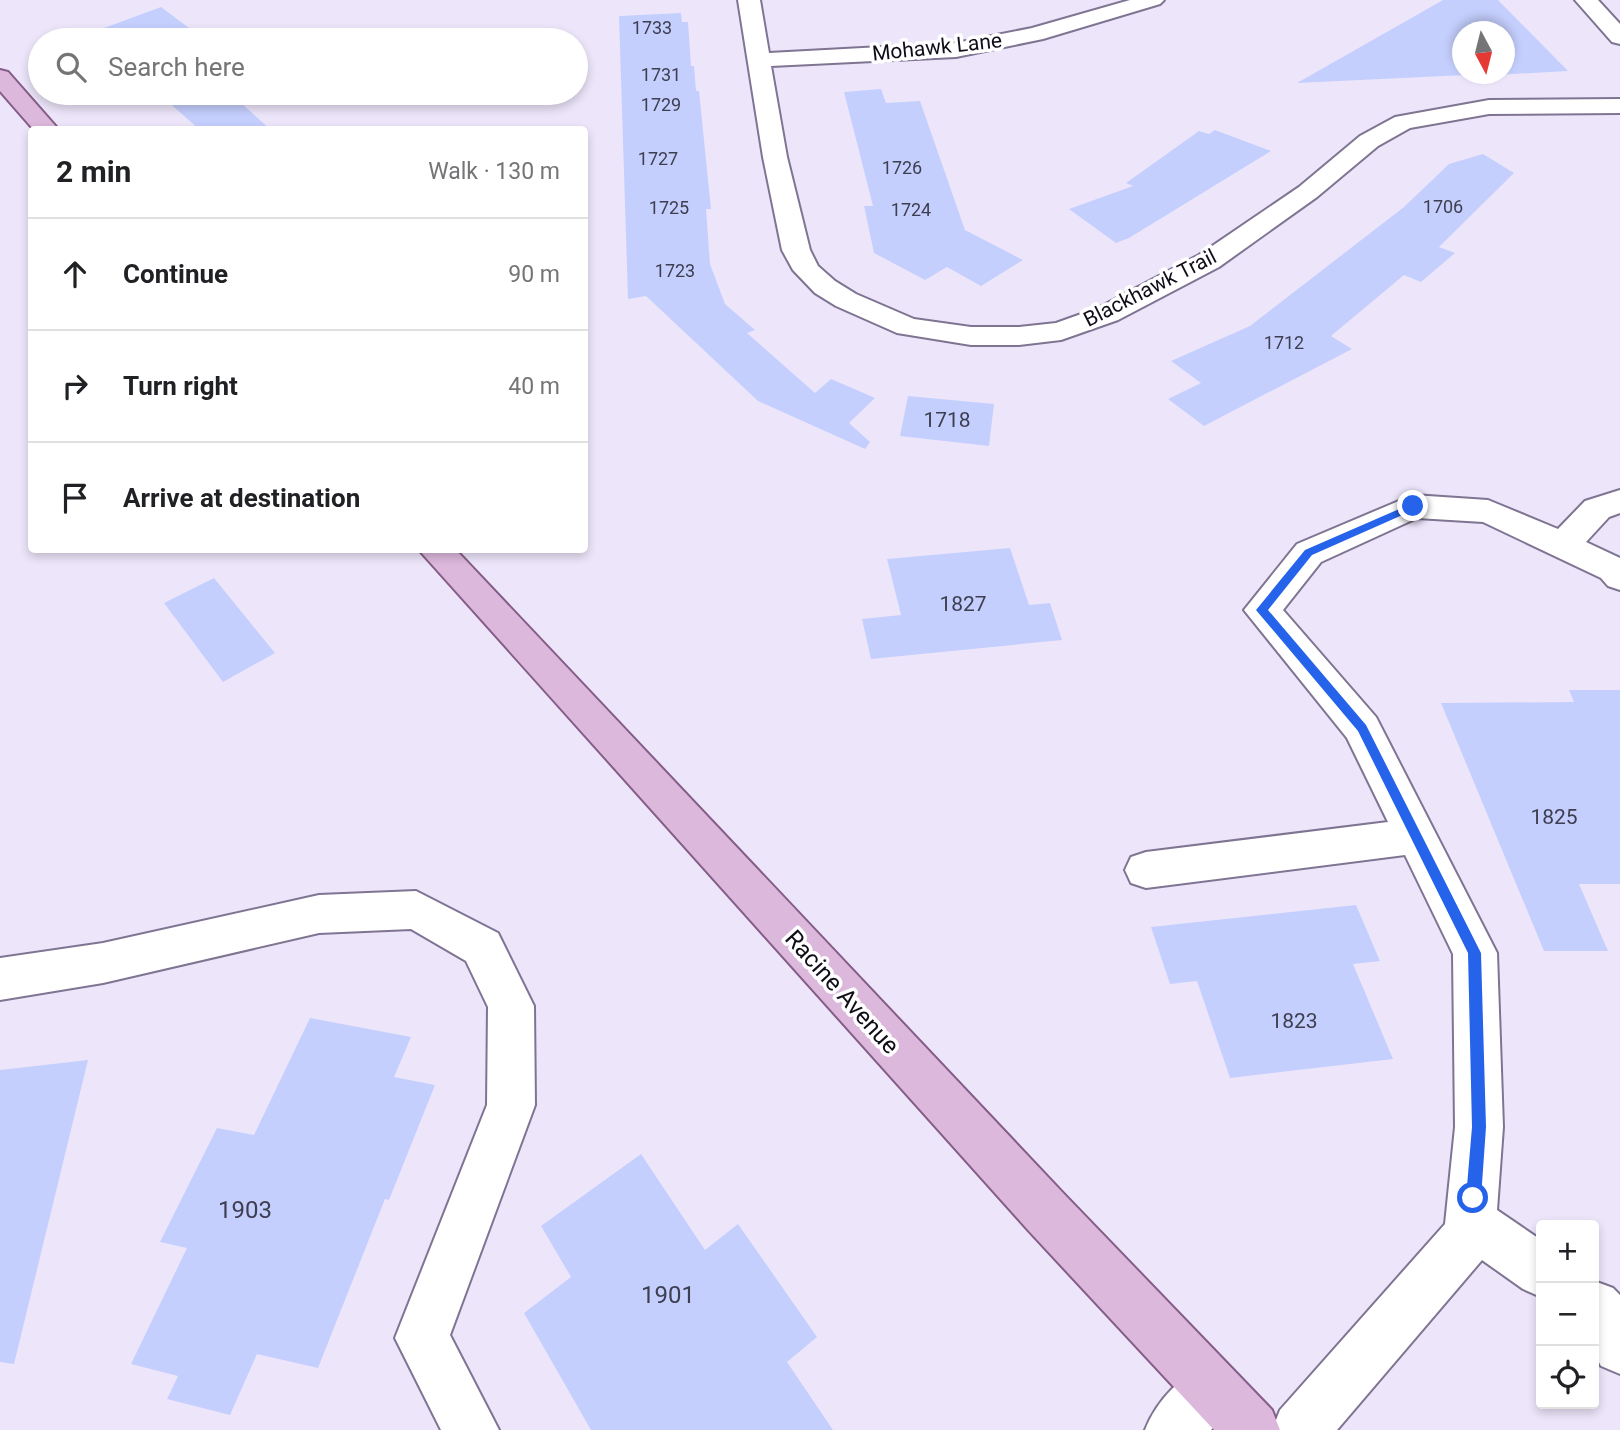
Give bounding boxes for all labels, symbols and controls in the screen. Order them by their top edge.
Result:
house number: 1733 [632,17,672,38]
north arrow [1452,21,1515,84]
search box [28,28,588,105]
street label: Mohawk Lane [871,28,1003,66]
icon: search [52,48,90,86]
text: Search here [108,52,245,82]
house number: 1731 [641,64,681,85]
house number: 1729 [641,94,681,115]
house number: 1727 [638,148,678,169]
text: 2 min [56,154,131,189]
house number: 1726 [882,157,922,178]
text: Walk · 130 m [428,158,560,185]
house number: 1706 [1423,196,1463,217]
house number: 1725 [649,197,689,218]
house number: 1724 [891,199,931,220]
street label: Blackhawk Trail [1080,244,1220,332]
icon: ahead [56,255,94,293]
text: Continue [123,259,228,289]
house number: 1723 [655,260,695,281]
text: 90 m [508,261,560,288]
house number: 1712 [1264,332,1304,353]
icon: right [56,367,94,405]
text: Turn right [123,371,238,401]
text: 40 m [508,373,560,400]
house number: 1718 [923,408,971,432]
icon: arrive [56,479,94,517]
text: Arrive at destination [123,483,360,513]
route end [1397,490,1428,521]
house number: 1827 [939,592,987,616]
house number: 1825 [1530,805,1578,829]
street label: Racine Avenue [779,924,905,1060]
house number: 1823 [1270,1009,1318,1033]
route start [1457,1182,1488,1213]
house number: 1903 [218,1196,272,1224]
map controls [1536,1220,1599,1409]
button: + [1536,1220,1599,1283]
house number: 1901 [641,1281,695,1309]
button: − [1536,1283,1599,1346]
button: locate [1536,1346,1599,1409]

